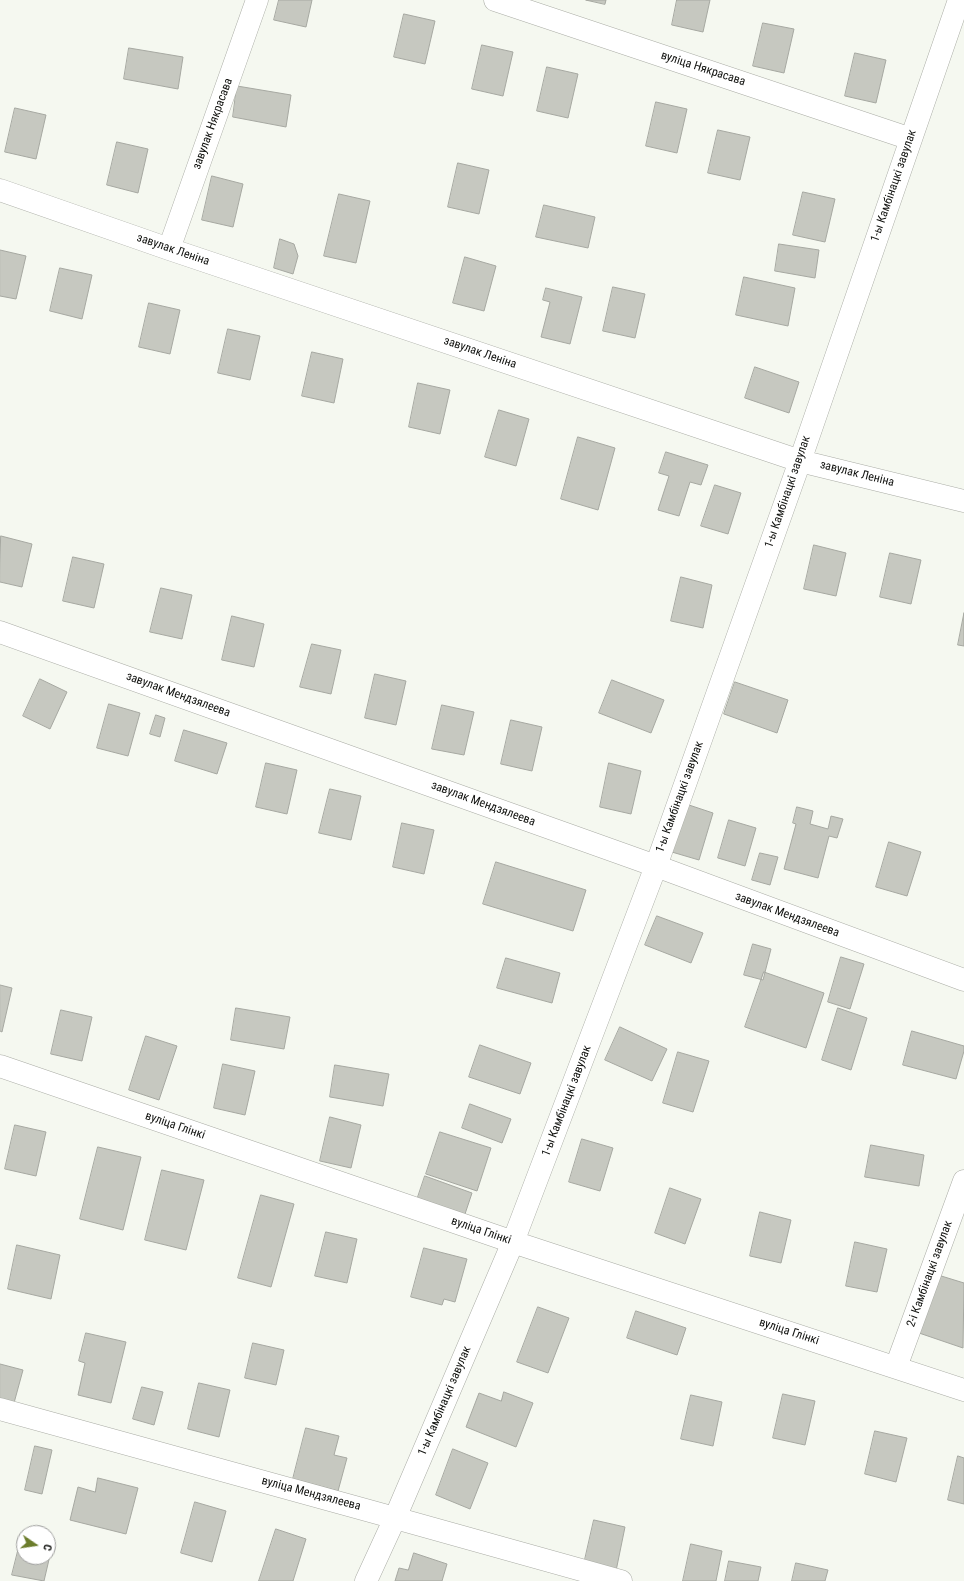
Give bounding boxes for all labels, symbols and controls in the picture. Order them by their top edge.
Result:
street label: вуліца Някрасава [659,49,747,89]
street label: завулак Някрасава [190,76,236,172]
street label: 1-ы Камбінацкі завулак [868,128,920,244]
street label: завулак Леніна [135,231,211,269]
street label: завулак Леніна [442,334,518,372]
street label: 1-ы Камбінацкі завулак [762,434,814,550]
street label: завулак Леніна [818,458,896,490]
street label: завулак Мендзялеева [124,669,232,721]
street label: 1-ы Камбінацкі завулак [653,739,707,855]
street label: завулак Мендзялеева [429,778,537,830]
street label: завулак Мендзялеева [733,889,841,941]
street label: 1-ы Камбінацкі завулак [539,1044,595,1158]
street label: вуліца Глінкі [143,1109,207,1143]
street label: вуліца Глінкі [449,1214,513,1248]
street label: 2-і Камбінацкі завулак [904,1219,956,1329]
street label: вуліца Глінкі [757,1316,821,1348]
street label: 1-ы Камбінацкі завулак [415,1344,475,1458]
street label: вуліца Мендзялеева [260,1474,362,1514]
north arrow [16,1525,56,1565]
text: С [40,1543,54,1552]

